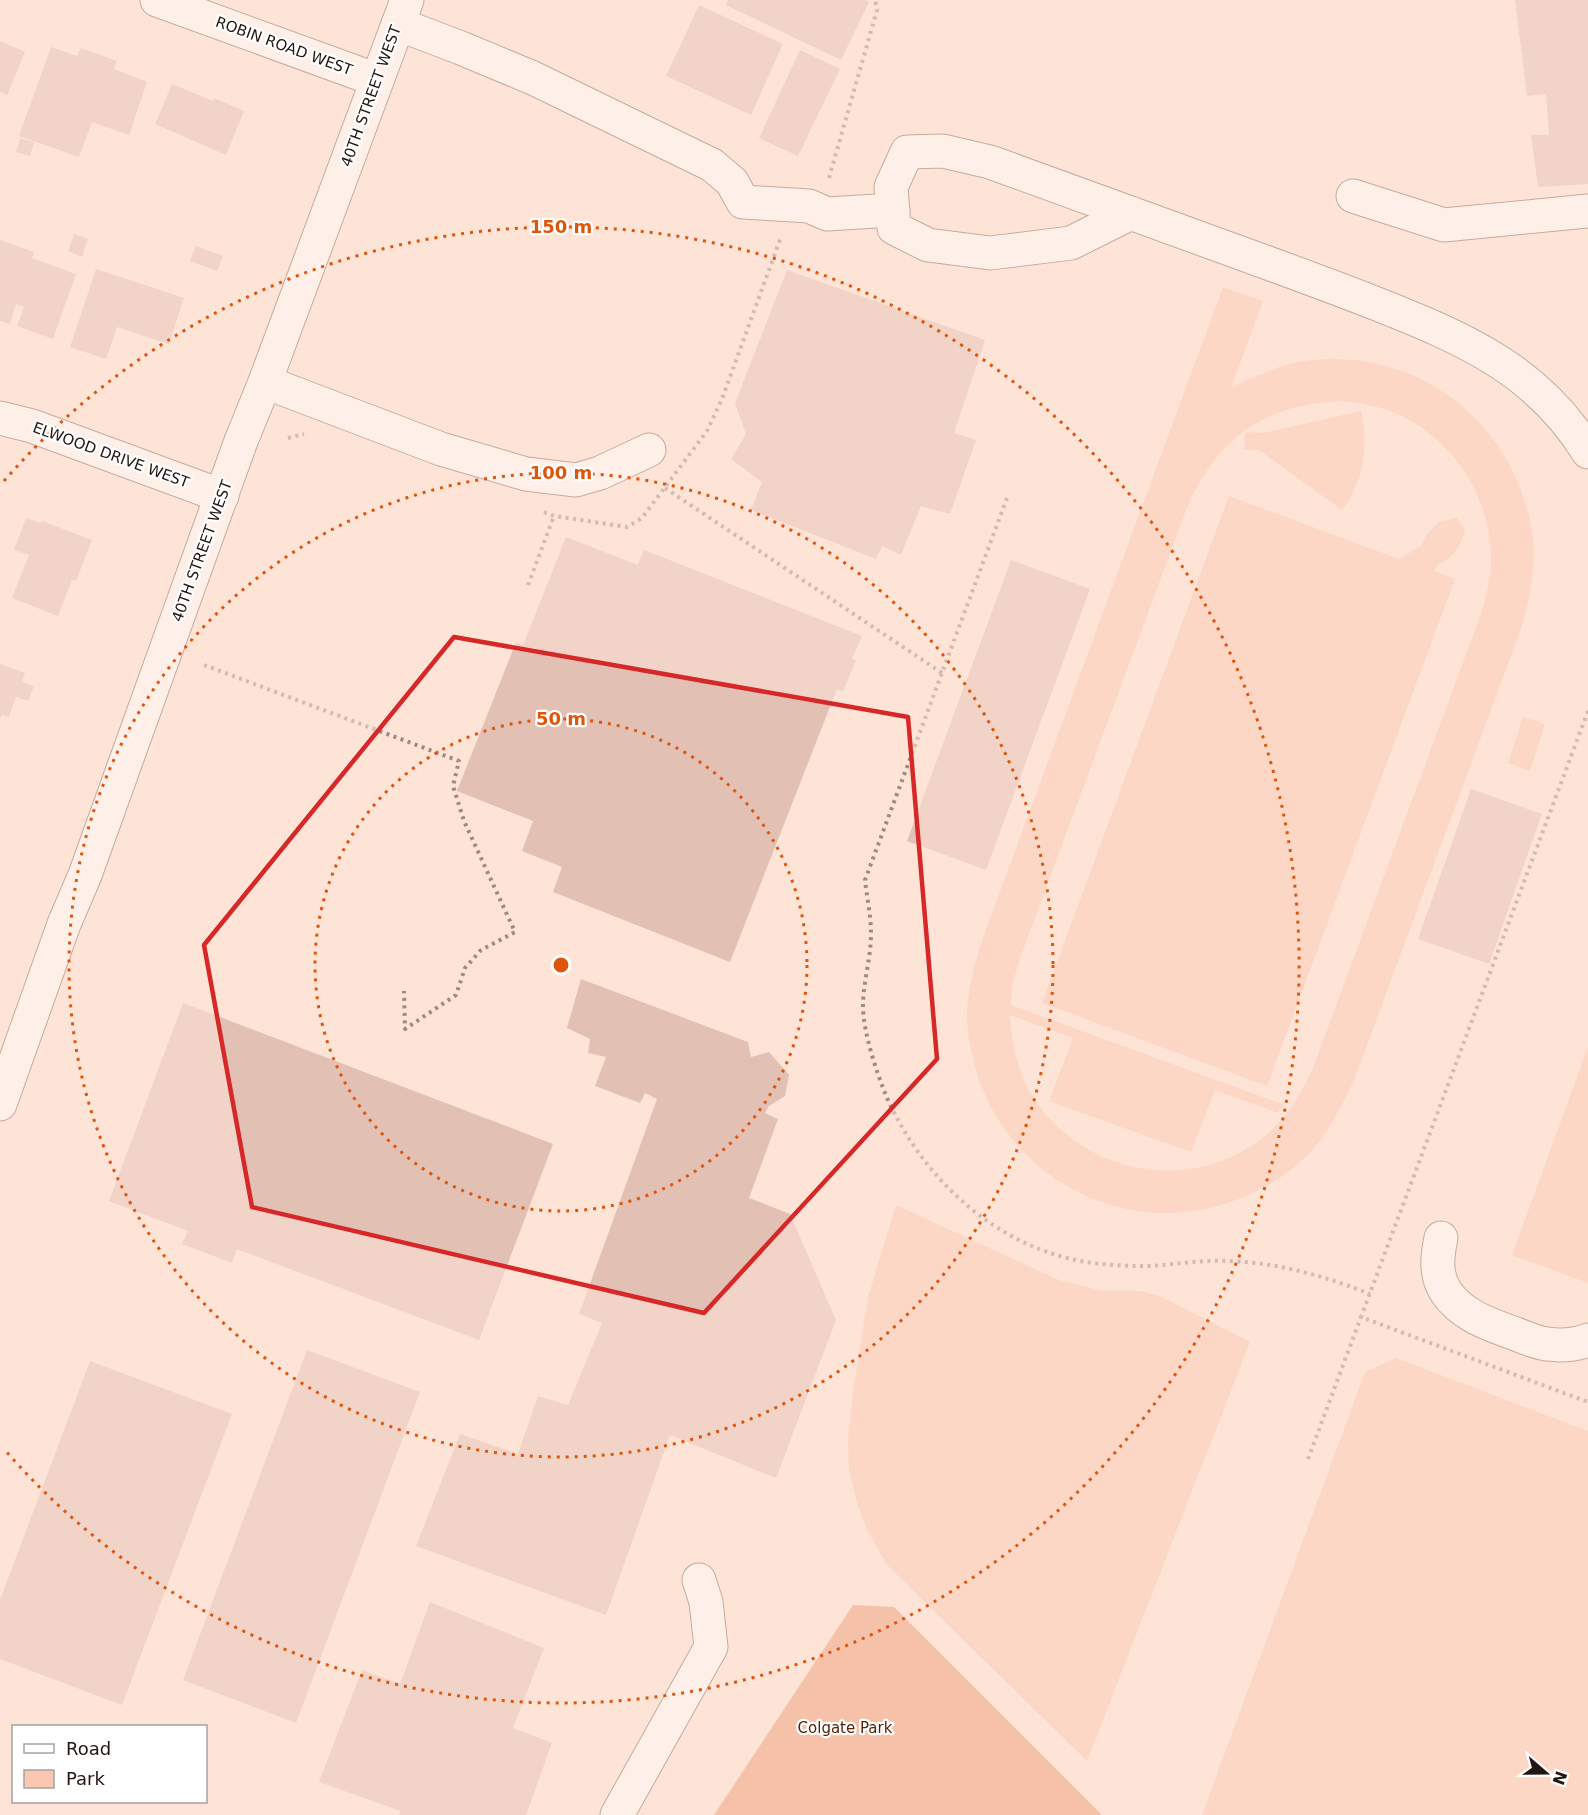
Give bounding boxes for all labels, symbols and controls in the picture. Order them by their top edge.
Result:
street label: ROBIN ROAD WEST [213,13,356,79]
street label: 40TH STREET WEST [337,22,405,169]
text: 150 m [530,216,592,237]
street label: ELWOOD DRIVE WEST [30,418,192,492]
text: 100 m [530,462,592,483]
street label: 40TH STREET WEST [168,477,236,624]
text: 50 m [536,708,586,729]
centre of rings [551,955,571,975]
park label: Colgate Park [798,1719,893,1737]
legend [12,1725,207,1803]
text: Road [66,1738,111,1759]
north arrow [1516,1743,1576,1803]
text: Park [66,1768,105,1789]
text: N [1548,1768,1571,1788]

